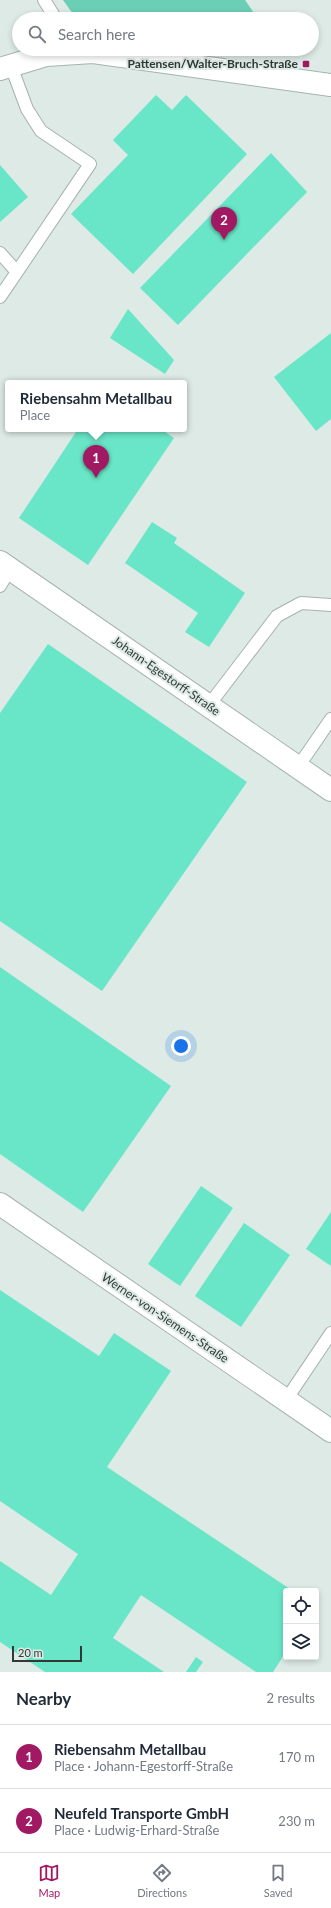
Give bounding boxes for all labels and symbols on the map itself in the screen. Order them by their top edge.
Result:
place label: Pattensen/Walter-Bruch-Straße [128,56,299,71]
marker: Pattensen/Walter-Bruch-Straße [301,59,311,69]
pin: 2 [211,207,237,240]
pin: 1 [83,445,109,478]
street label: Johann-Egestorff-Straße [109,633,223,719]
your location [171,1036,191,1056]
street label: Werner-von-Siemens-Straße [99,1269,232,1366]
scale bar [12,1644,82,1663]

